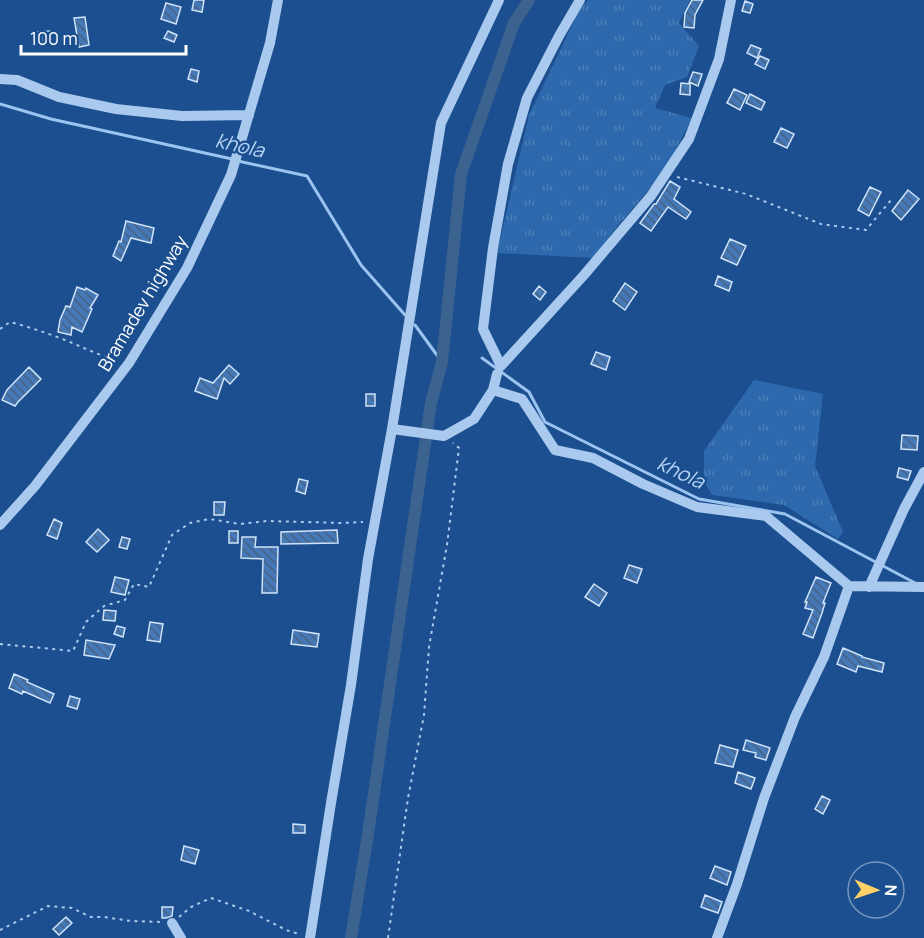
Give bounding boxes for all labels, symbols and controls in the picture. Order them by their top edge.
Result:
scale bar [21,18,186,56]
text: 100 m [30,26,78,50]
water label: khola [213,126,268,164]
street label: Bramadev highway [92,230,192,375]
water label: khola [653,449,710,495]
north arrow [846,860,906,920]
text: N [880,884,902,897]

